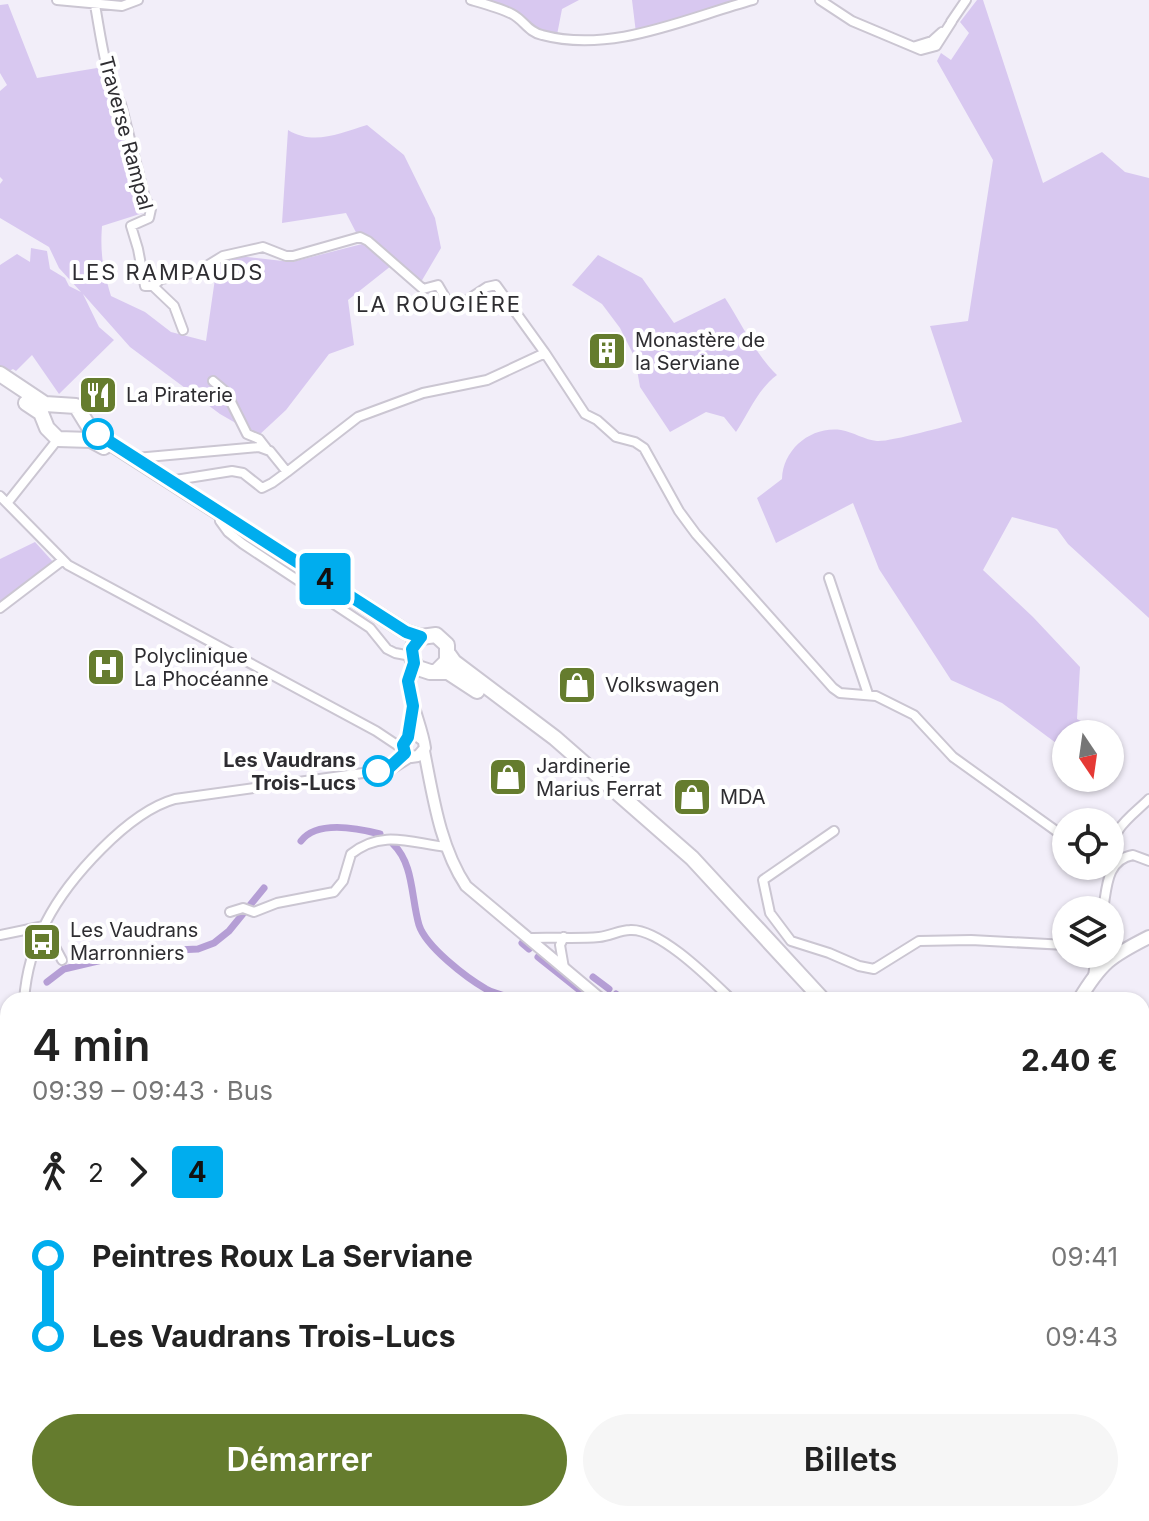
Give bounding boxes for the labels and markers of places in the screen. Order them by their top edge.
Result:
place label: Monastère de la Serviane [635,328,765,375]
building icon: Monastère de la Serviane [586,330,628,372]
restaurant icon: La Piraterie [77,374,119,416]
place label: La Piraterie [126,383,233,407]
unlabelled marker [83,419,113,449]
place label: Polyclinique La Phocéanne [134,644,269,691]
hospital icon: Polyclinique La Phocéanne [85,646,127,688]
shop icon: Volkswagen [556,664,598,706]
place label: Volkswagen [605,673,720,697]
place label: Les Vaudrans Trois-Lucs [223,748,356,795]
place label: Jardinerie Marius Ferrat [536,754,662,801]
marker: Les Vaudrans Trois-Lucs [363,756,393,786]
shop icon: Jardinerie Marius Ferrat [487,756,529,798]
shop icon: MDA [671,776,713,818]
place label: MDA [720,785,766,809]
place label: Les Vaudrans Marronniers [70,918,198,965]
bus stop icon: Les Vaudrans Marronniers [21,921,63,963]

